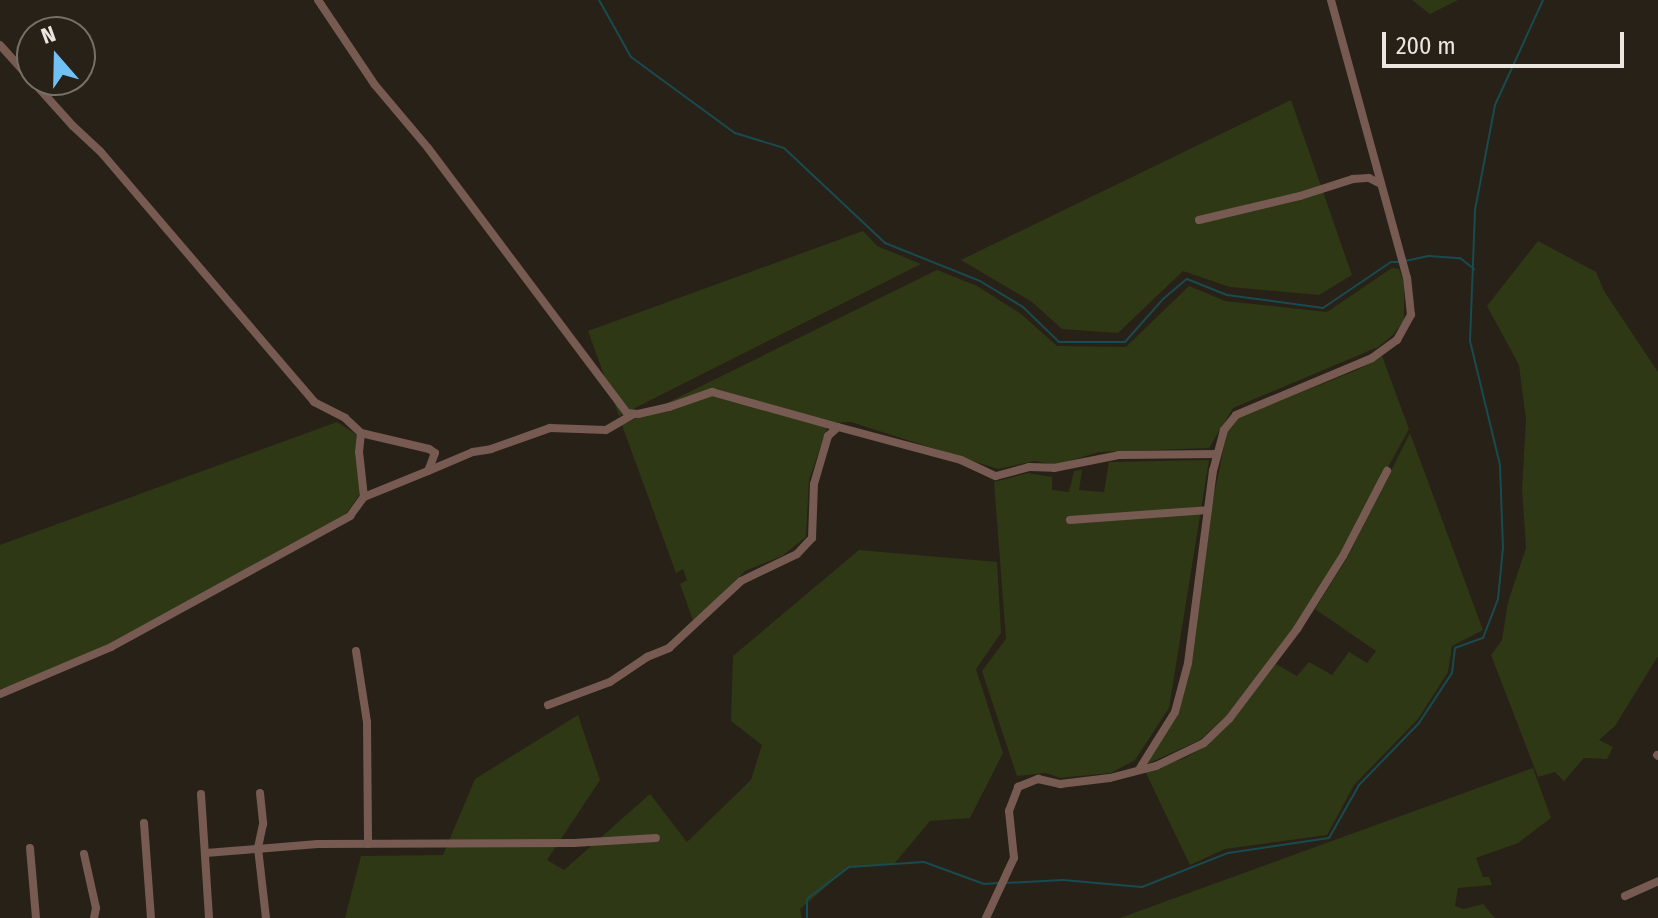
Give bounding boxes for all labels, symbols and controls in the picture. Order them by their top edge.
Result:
north arrow [16,16,96,96]
scale bar [1386,16,1628,66]
text: N [37,20,59,50]
text: 200 m [1396,32,1456,60]

